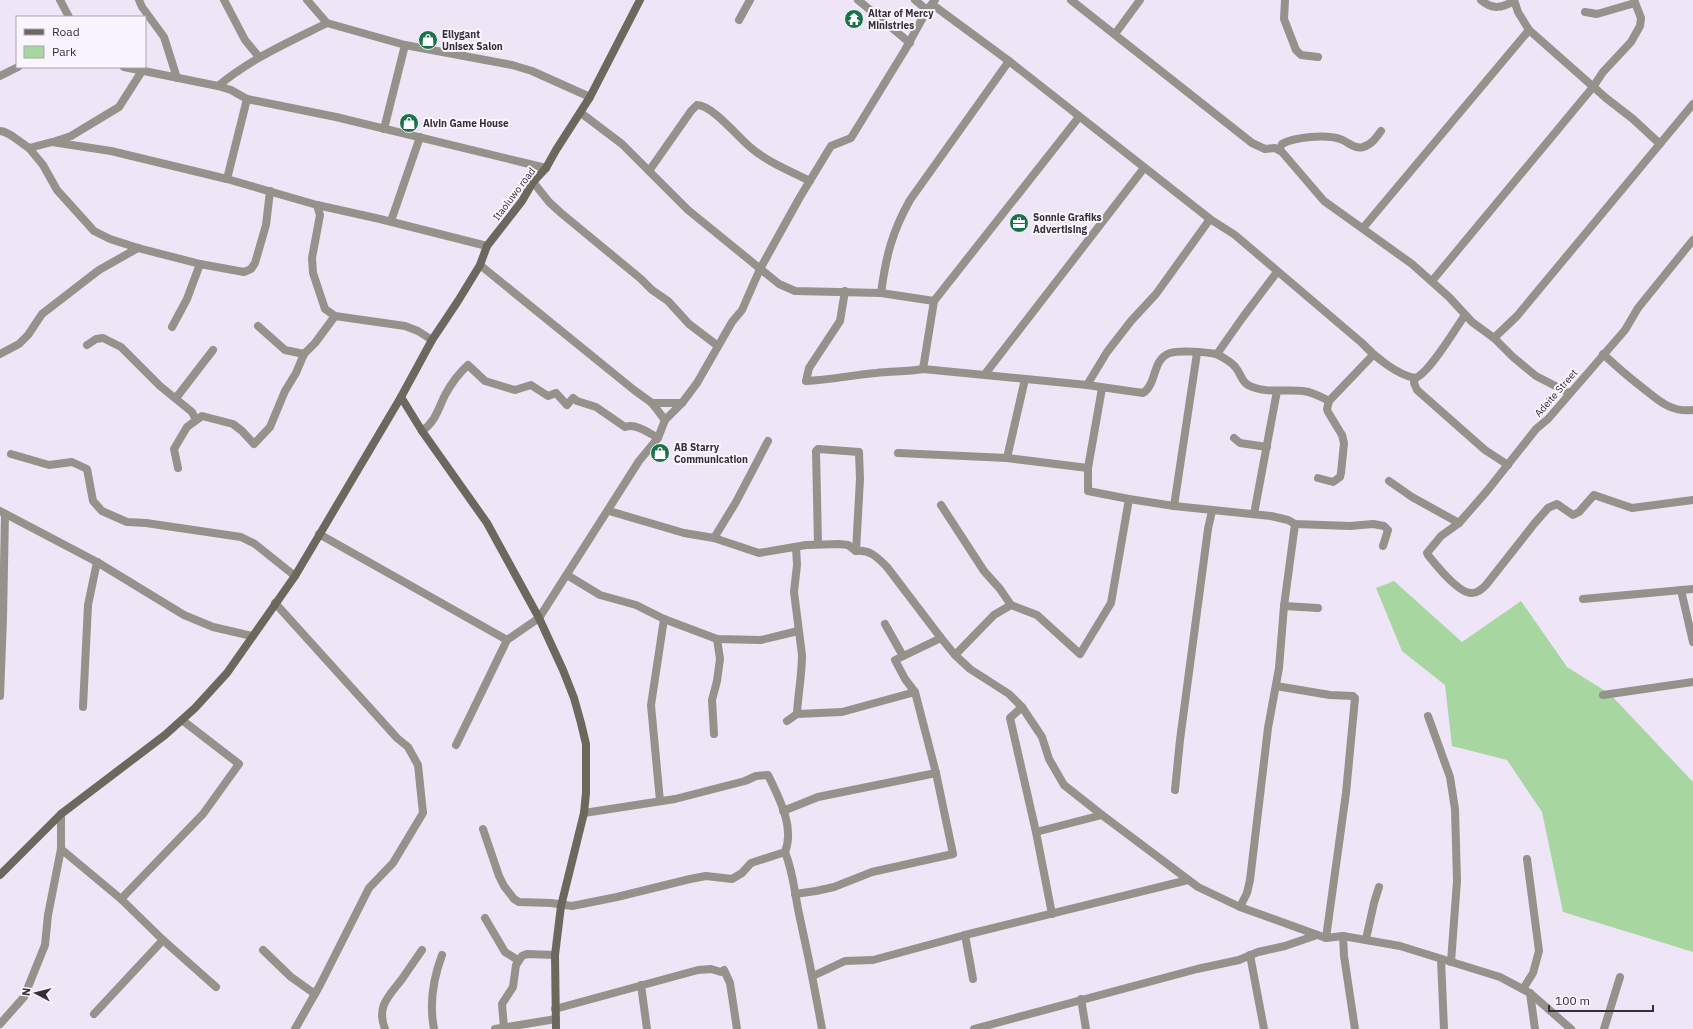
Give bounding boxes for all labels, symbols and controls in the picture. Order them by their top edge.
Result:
place label: Altar of Mercy Ministries [868,7,934,32]
temple icon: Altar of Mercy Ministries [843,8,865,30]
legend [16,16,146,68]
text: Road [52,24,80,39]
place label: Ellygant Unisex Salon [442,28,503,53]
shop icon: Ellygant Unisex Salon [417,29,439,51]
text: Park [52,44,77,59]
shop icon: Alvin Game House [398,112,420,134]
place label: Alvin Game House [423,117,509,130]
street label: Itaoluwo road [490,165,538,223]
place label: Sonnie Grafiks Advertising [1033,211,1102,236]
office icon: Sonnie Grafiks Advertising [1008,212,1030,234]
street label: Adeite Street [1532,366,1581,420]
place label: AB Starry Communication [674,441,748,466]
shop icon: AB Starry Communication [649,442,671,464]
north arrow [16,973,56,1013]
text: N [19,987,34,997]
scale bar [1549,987,1653,1013]
text: 100 m [1555,993,1590,1008]

